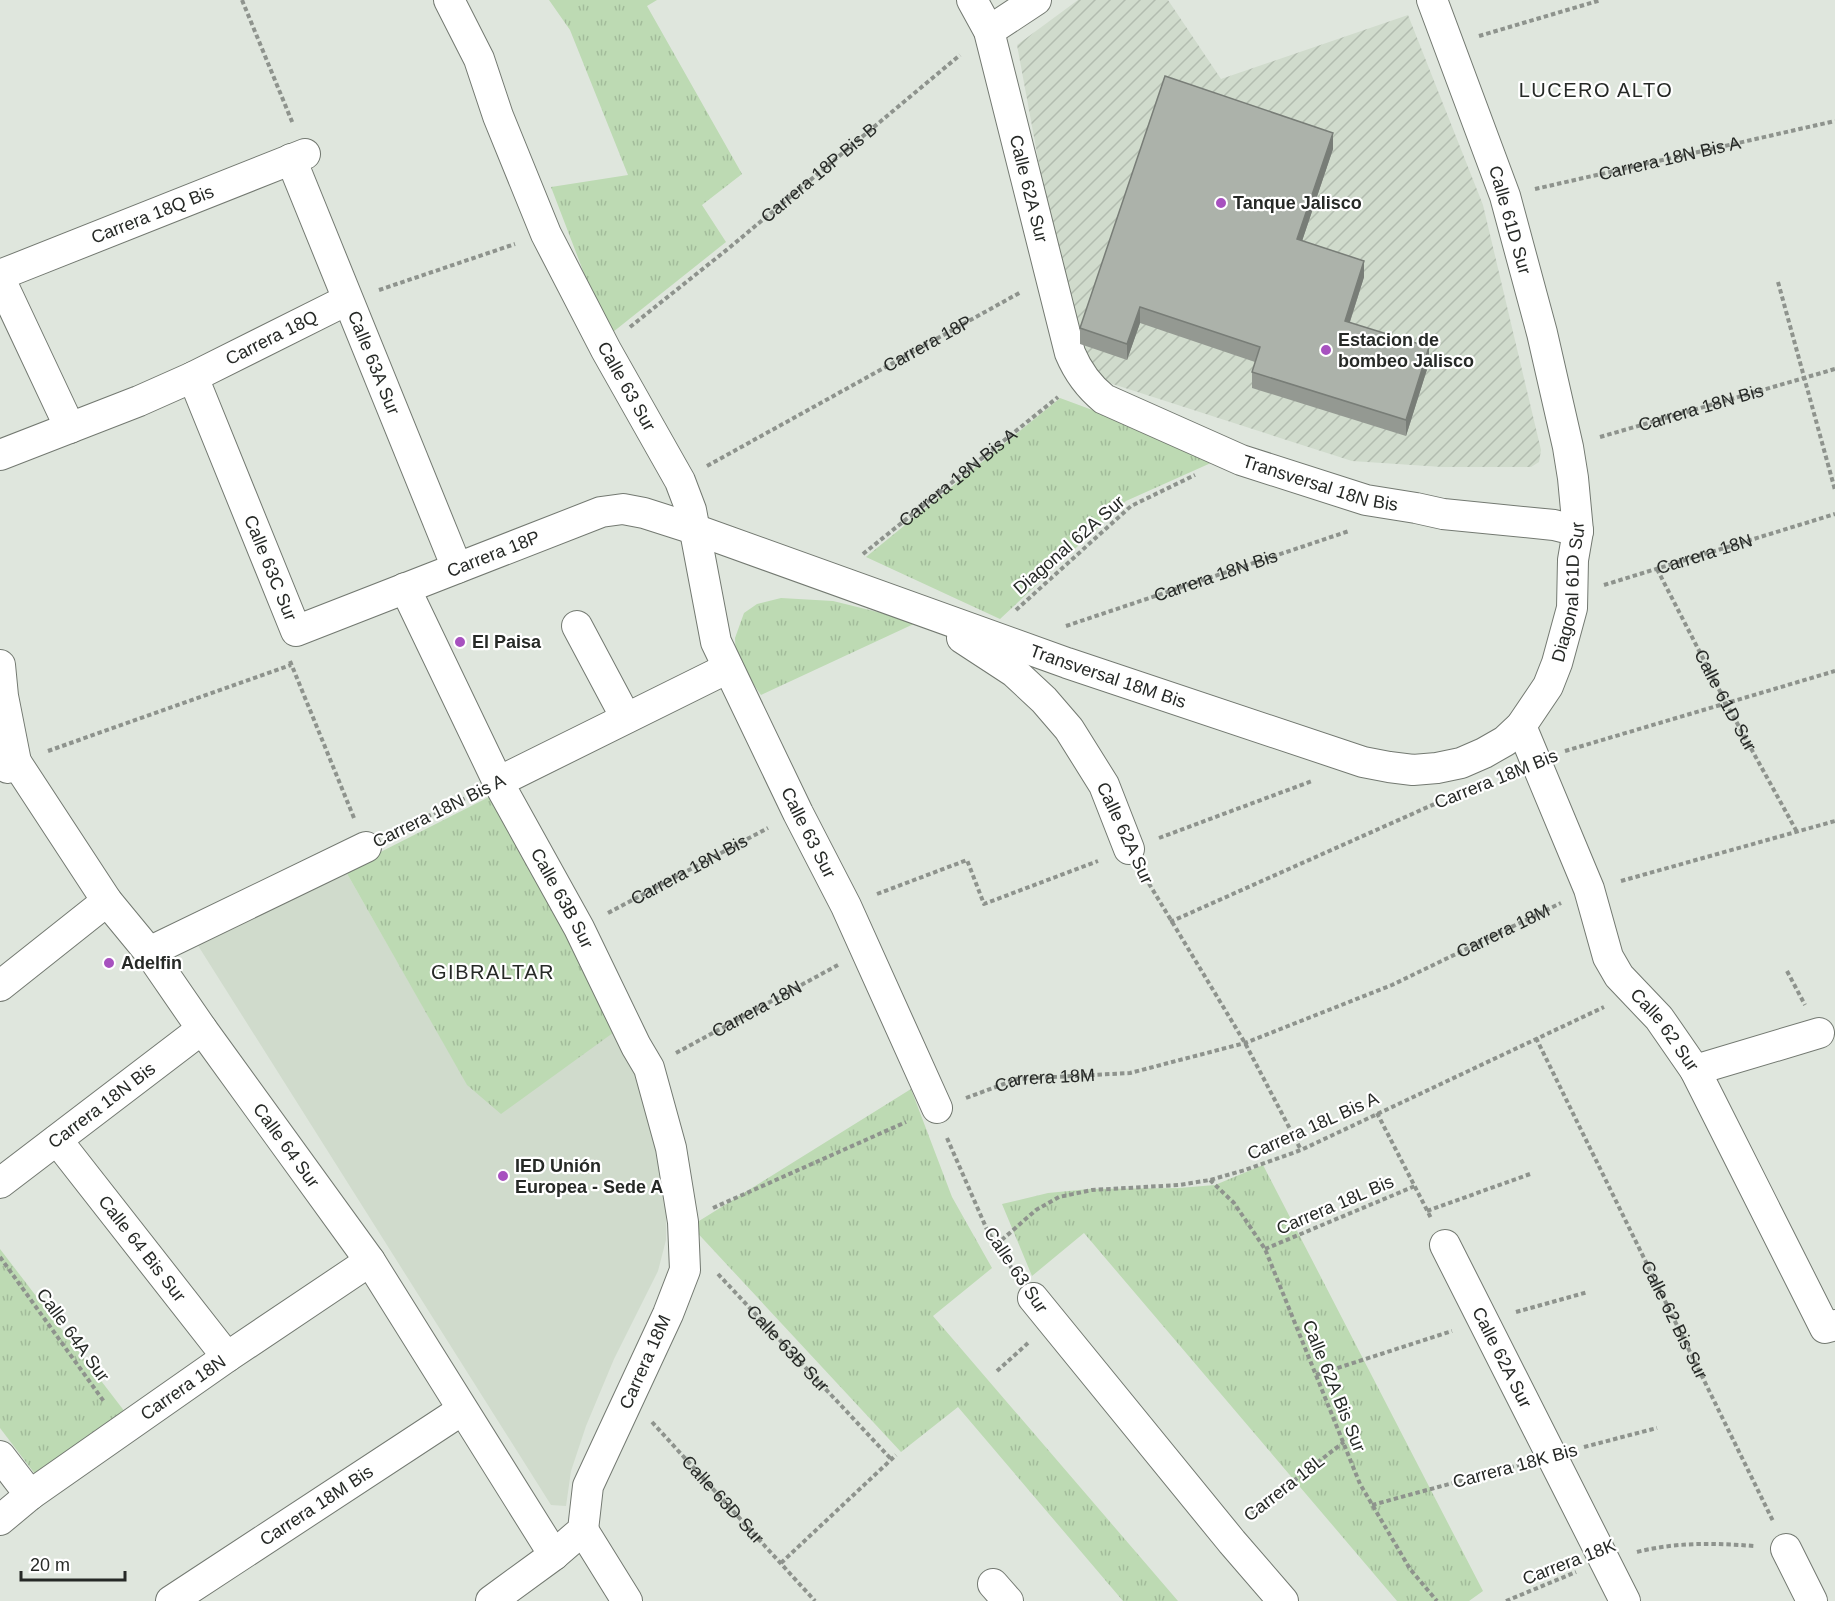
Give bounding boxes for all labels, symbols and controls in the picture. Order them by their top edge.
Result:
district label: LUCERO ALTO [1519,79,1673,101]
street label: Carrera 18P Bis B [757,119,881,227]
street label: Calle 62A Sur [1006,133,1052,245]
street label: Carrera 18N Bis A [1597,133,1743,184]
street label: Calle 61D Sur [1485,163,1535,277]
street label: Carrera 18Q Bis [88,181,217,248]
place label: Tanque Jalisco [1233,193,1362,213]
marker: Tanque Jalisco [1214,196,1228,210]
street label: Carrera 18Q [222,306,321,369]
street label: Calle 63A Sur [344,308,404,418]
street label: Carrera 18P [880,311,975,376]
place label: Estacion de bombeo Jalisco [1338,330,1474,371]
street label: Calle 63 Sur [594,338,660,434]
marker: Estacion de bombeo Jalisco [1319,343,1333,357]
street label: Carrera 18N Bis [1636,380,1766,435]
street label: Carrera 18N Bis A [895,424,1021,531]
street label: Transversal 18N Bis [1240,451,1400,515]
street label: Diagonal 62A Sur [1010,491,1128,599]
street label: Calle 63C Sur [240,512,301,624]
street label: Diagonal 61D Sur [1548,521,1588,664]
street label: Carrera 18P [444,527,543,581]
street label: Carrera 18N [1654,530,1755,578]
street label: Carrera 18N Bis [1151,546,1280,606]
place label: El Paisa [472,632,542,652]
marker: El Paisa [453,635,467,649]
street label: Transversal 18M Bis [1027,641,1189,712]
street label: Calle 61D Sur [1690,646,1760,755]
street label: Carrera 18M Bis [1432,745,1560,813]
street label: Carrera 18N Bis A [369,770,509,852]
street label: Calle 62A Sur [1093,779,1157,887]
street label: Calle 63 Sur [777,784,840,881]
street label: Carrera 18N Bis [628,831,751,909]
street label: Calle 63B Sur [527,845,597,952]
street label: Carrera 18M [1453,900,1553,962]
place label: Adelfin [121,953,182,973]
marker: Adelfin [102,956,116,970]
district label: GIBRALTAR [431,961,555,983]
street label: Carrera 18N [709,977,805,1042]
street label: Calle 62 Sur [1626,985,1703,1075]
street label: Carrera 18N Bis [44,1058,159,1152]
street label: Carrera 18M [992,1065,1096,1096]
street label: Carrera 18L Bis A [1244,1088,1382,1164]
street label: Calle 64 Sur [249,1099,323,1191]
place label: IED Unión Europea - Sede A [515,1156,663,1197]
marker: IED Unión Europea - Sede A [496,1169,510,1183]
street label: Carrera 18L Bis [1273,1171,1397,1239]
street label: Calle 64 Bis Sur [94,1192,190,1306]
street label: Calle 63 Sur [980,1223,1052,1317]
street label: Calle 62 Bis Sur [1637,1258,1712,1382]
street label: Calle 64A Sur [33,1285,113,1385]
street label: Calle 63B Sur [742,1301,833,1396]
street label: Calle 62A Sur [1468,1304,1536,1411]
street label: Carrera 18M [615,1312,675,1412]
street label: Calle 62A Bis Sur [1298,1317,1370,1455]
street label: Carrera 18N [137,1351,229,1424]
street label: Carrera 18K Bis [1451,1440,1579,1492]
street label: Calle 63D Sur [678,1451,768,1548]
street label: Carrera 18L [1240,1451,1328,1525]
street label: Carrera 18M Bis [256,1461,377,1550]
street label: Carrera 18K [1520,1535,1618,1589]
scale bar [21,1544,124,1582]
text: 20 m [30,1555,70,1575]

